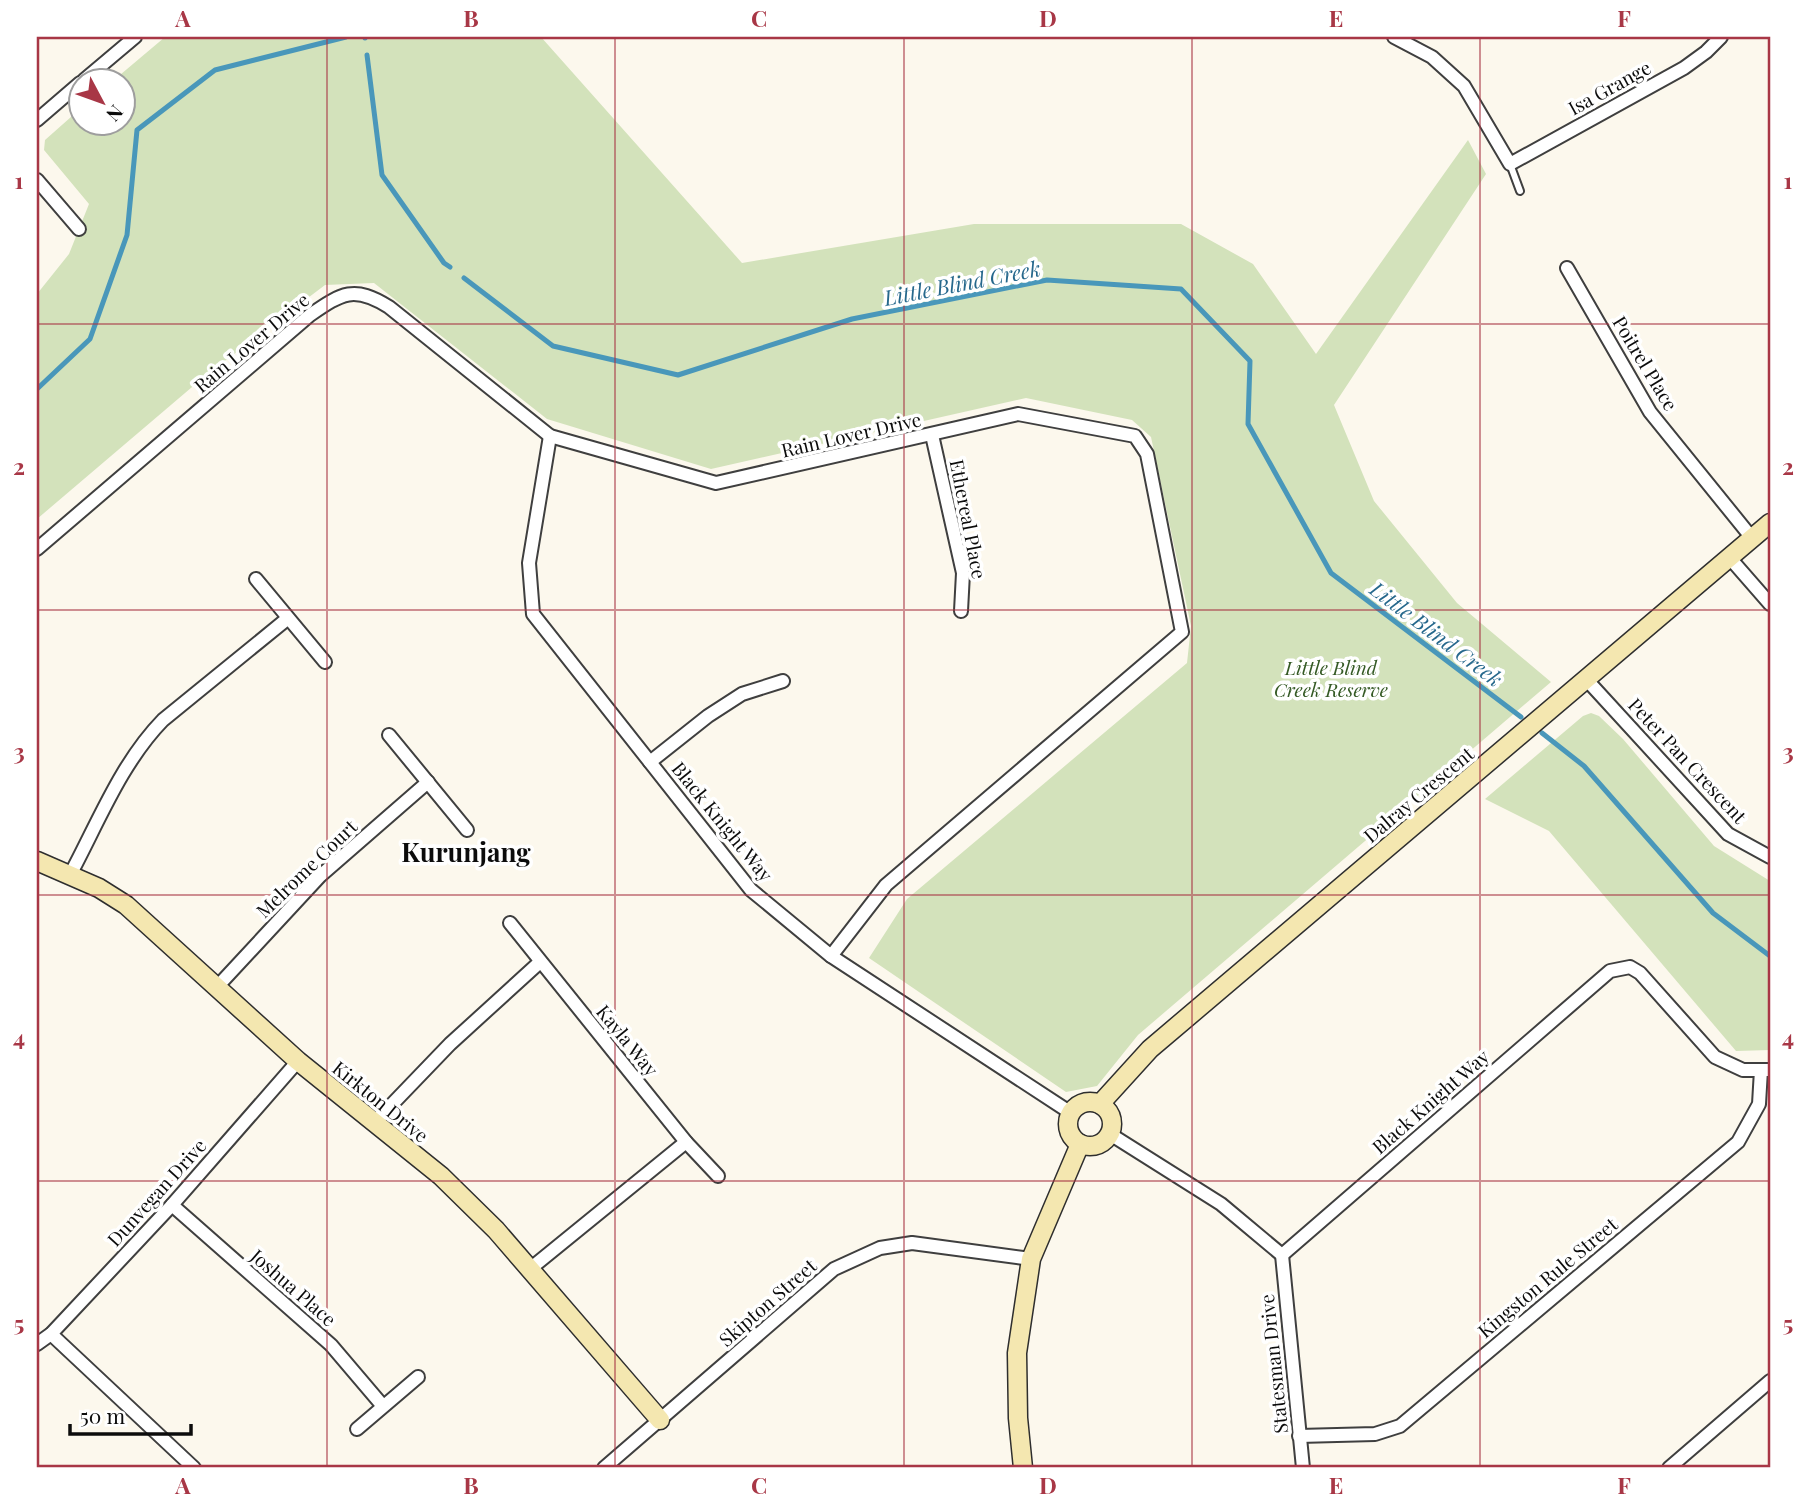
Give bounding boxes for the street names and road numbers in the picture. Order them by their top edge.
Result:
street label: Isa Grange [1563,54,1655,120]
street label: Rain Lover Drive [188,286,314,398]
street label: Poitrel Place [1608,311,1684,415]
street label: Rain Lover Drive [778,405,924,463]
street label: Ethereal Place [945,457,993,581]
street label: Peter Pan Crescent [1623,692,1753,828]
street label: Dalray Crescent [1357,740,1479,848]
street label: Black Knight Way [667,756,780,887]
street label: Melrome Court [250,813,362,923]
street label: Kayla Way [591,999,665,1081]
street label: Black Knight Way [1366,1043,1494,1159]
street label: Kirkton Drive [328,1054,434,1148]
street label: Dunvegan Drive [101,1133,211,1251]
street label: Kingston Rule Street [1472,1211,1623,1343]
street label: Joshua Place [245,1242,342,1331]
street label: Skipton Street [713,1252,822,1352]
street label: Statesman Drive [1253,1293,1293,1435]

